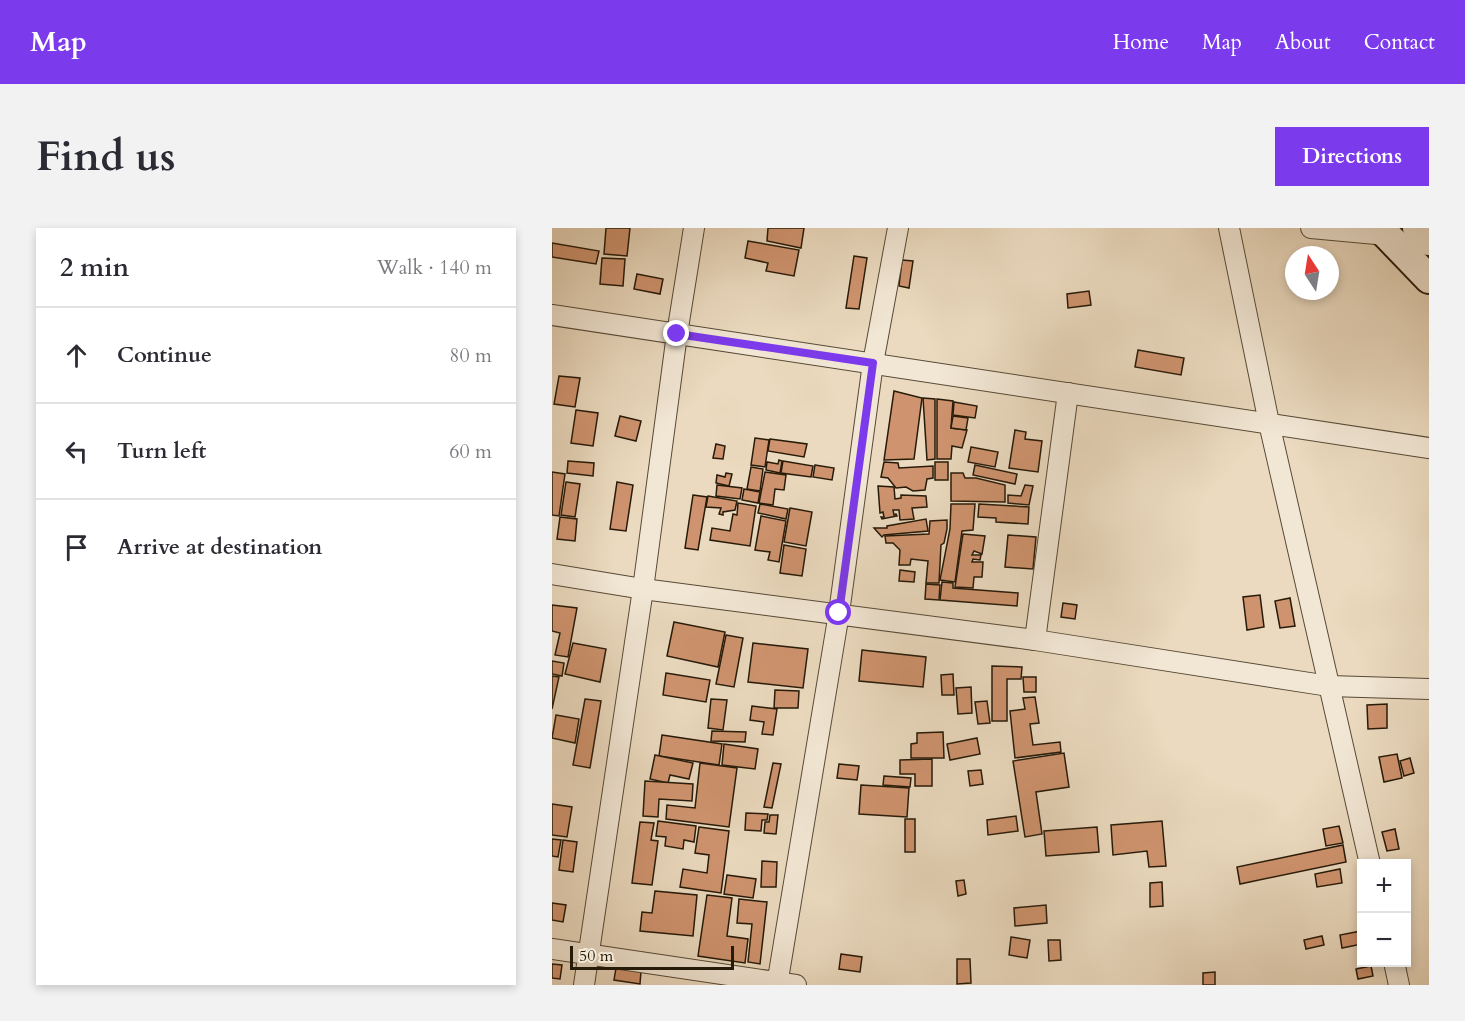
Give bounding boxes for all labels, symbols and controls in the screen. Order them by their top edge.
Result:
text: Map [30,23,87,61]
text: Home [1113,28,1169,57]
text: Map [1202,28,1242,57]
text: About [1275,28,1331,57]
text: Contact [1364,28,1435,57]
button: Directions [1275,127,1429,186]
text: Find us [36,128,176,185]
north arrow [1285,246,1339,300]
text: 2 min [60,250,129,285]
text: Walk · 140 m [377,254,492,281]
route end [663,320,689,346]
icon: ahead [60,339,93,372]
text: Continue [117,340,212,370]
text: 80 m [449,342,492,369]
icon: left [60,435,93,468]
text: Turn left [117,436,206,466]
text: 60 m [449,438,492,465]
icon: arrive [60,531,93,564]
text: Arrive at destination [117,532,322,562]
route start [825,599,851,625]
map controls [1357,859,1411,967]
button: + [1357,859,1411,913]
button: − [1357,913,1411,967]
scale bar [570,943,734,970]
text: 50 m [579,945,613,967]

